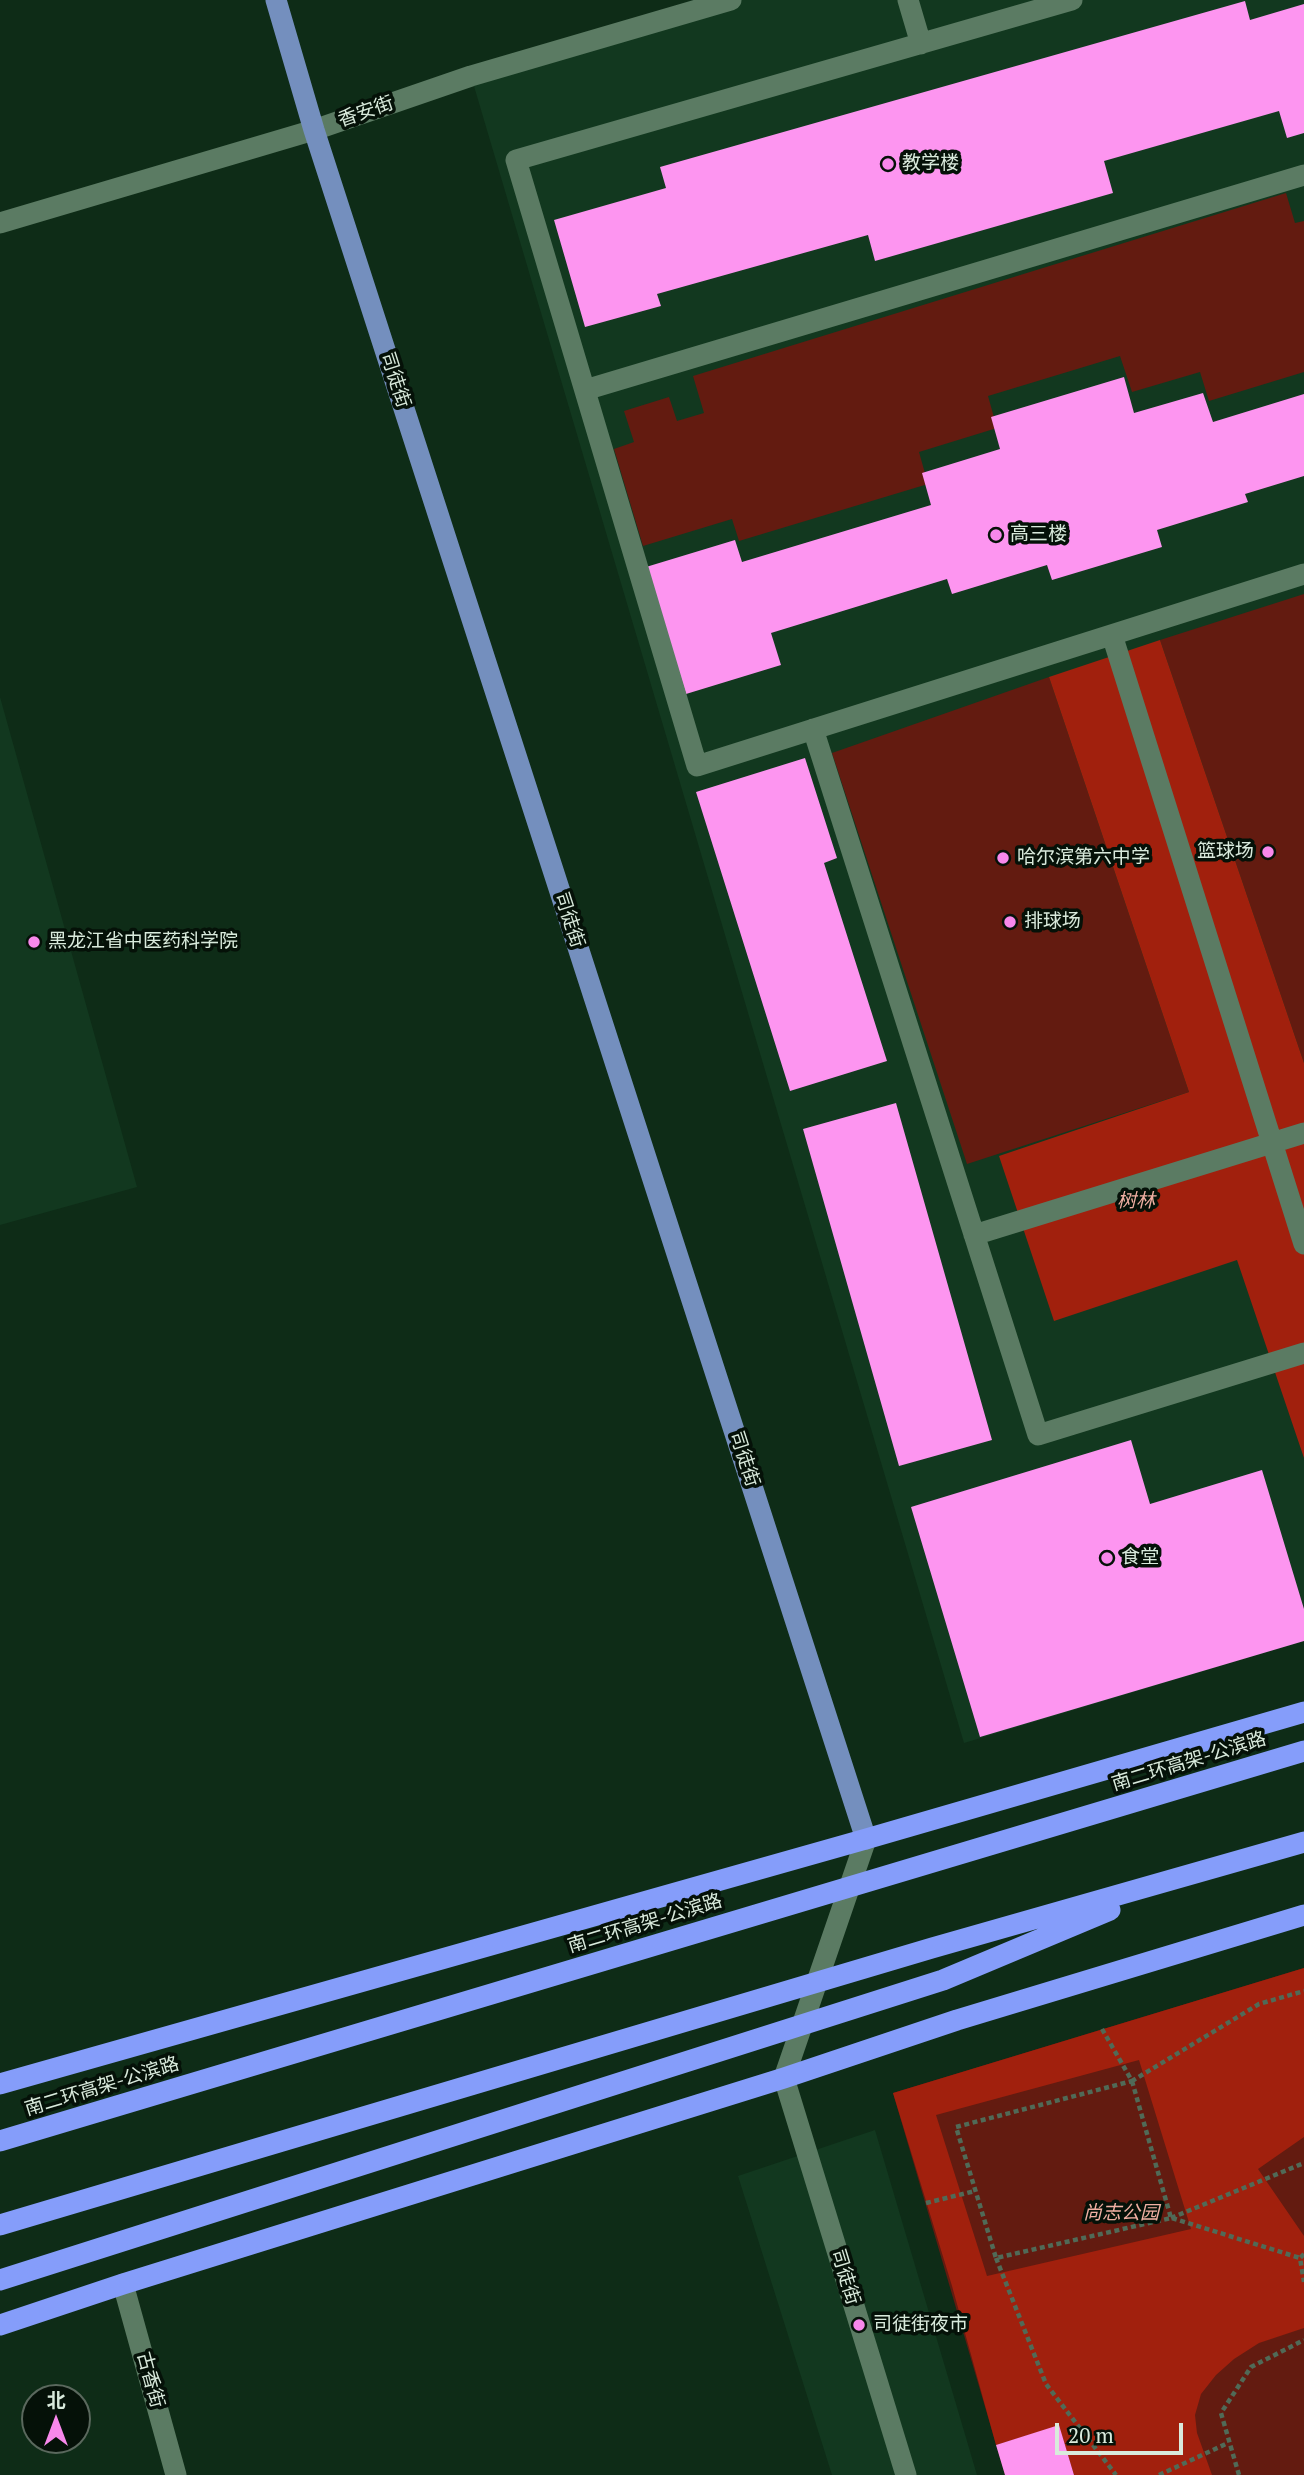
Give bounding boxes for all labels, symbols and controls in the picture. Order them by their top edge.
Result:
street label: 香安街 [335,92,397,132]
place label: 教学楼 [902,153,959,175]
marker: 教学楼 [880,156,896,172]
street label: 司徒街 [375,349,415,411]
place label: 高三楼 [1010,524,1067,546]
marker: 高三楼 [988,527,1004,543]
place label: 篮球场 [1197,841,1254,863]
marker: 篮球场 [1260,844,1276,860]
place label: 哈尔滨第六中学 [1017,847,1150,869]
marker: 哈尔滨第六中学 [995,850,1011,866]
street label: 司徒街 [549,889,589,951]
place label: 排球场 [1024,911,1081,933]
marker: 排球场 [1002,914,1018,930]
place label: 黑龙江省中医药科学院 [48,931,238,953]
marker: 黑龙江省中医药科学院 [26,934,42,950]
park label: 树林 [1117,1191,1155,1213]
street label: 司徒街 [724,1428,764,1490]
place label: 食堂 [1121,1547,1159,1569]
marker: 食堂 [1099,1550,1115,1566]
street label: 南二环高架-公滨路 [1109,1728,1269,1796]
street label: 南二环高架-公滨路 [565,1890,725,1958]
street label: 南二环高架-公滨路 [22,2053,182,2121]
park label: 尚志公园 [1083,2203,1159,2225]
street label: 司徒街 [826,2246,864,2308]
place label: 司徒街夜市 [873,2314,968,2336]
marker: 司徒街夜市 [851,2317,867,2333]
street label: 古香街 [132,2350,168,2410]
north arrow [21,2384,91,2454]
text: 北 [46,2387,66,2412]
scale bar [1059,2408,1187,2452]
text: 20 m [1068,2421,1114,2449]

